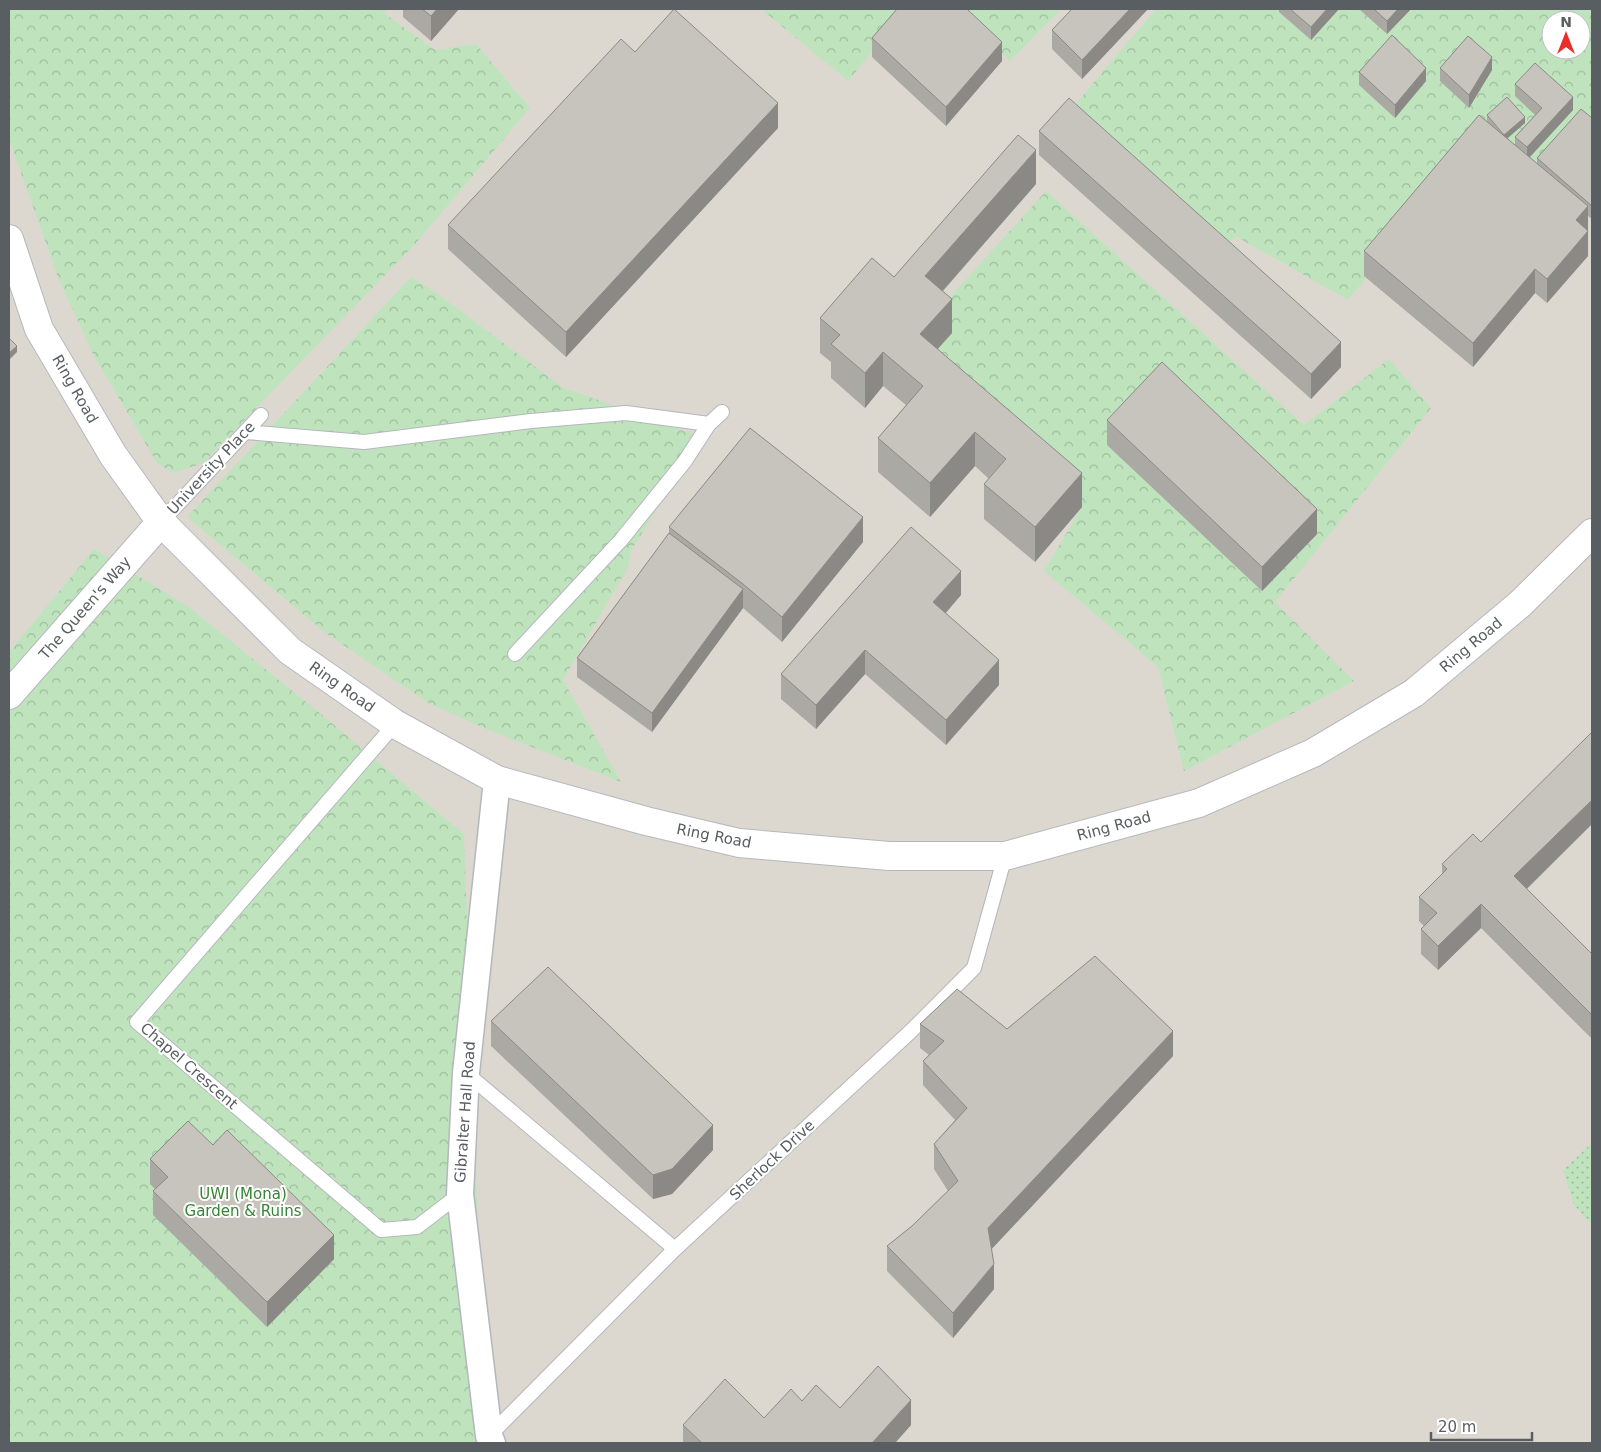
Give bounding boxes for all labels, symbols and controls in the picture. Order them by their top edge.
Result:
north arrow [1541,10,1591,60]
text: N [1560,14,1572,30]
street label: Ring Road [48,352,102,426]
street label: University Place [163,418,259,518]
street label: The Queen's Way [35,553,135,664]
street label: Ring Road [1436,614,1506,676]
street label: Ring Road [306,658,378,716]
street label: Ring Road [1075,807,1153,845]
street label: Ring Road [675,820,753,852]
street label: Chapel Crescent [137,1019,241,1113]
street label: Gibralter Hall Road [451,1040,479,1184]
street label: Sherlock Drive [726,1116,818,1204]
park label: UWI (Mona) Garden & Ruins [185,1185,302,1220]
scale bar [1431,1410,1532,1442]
text: 20 m [1438,1418,1476,1436]

